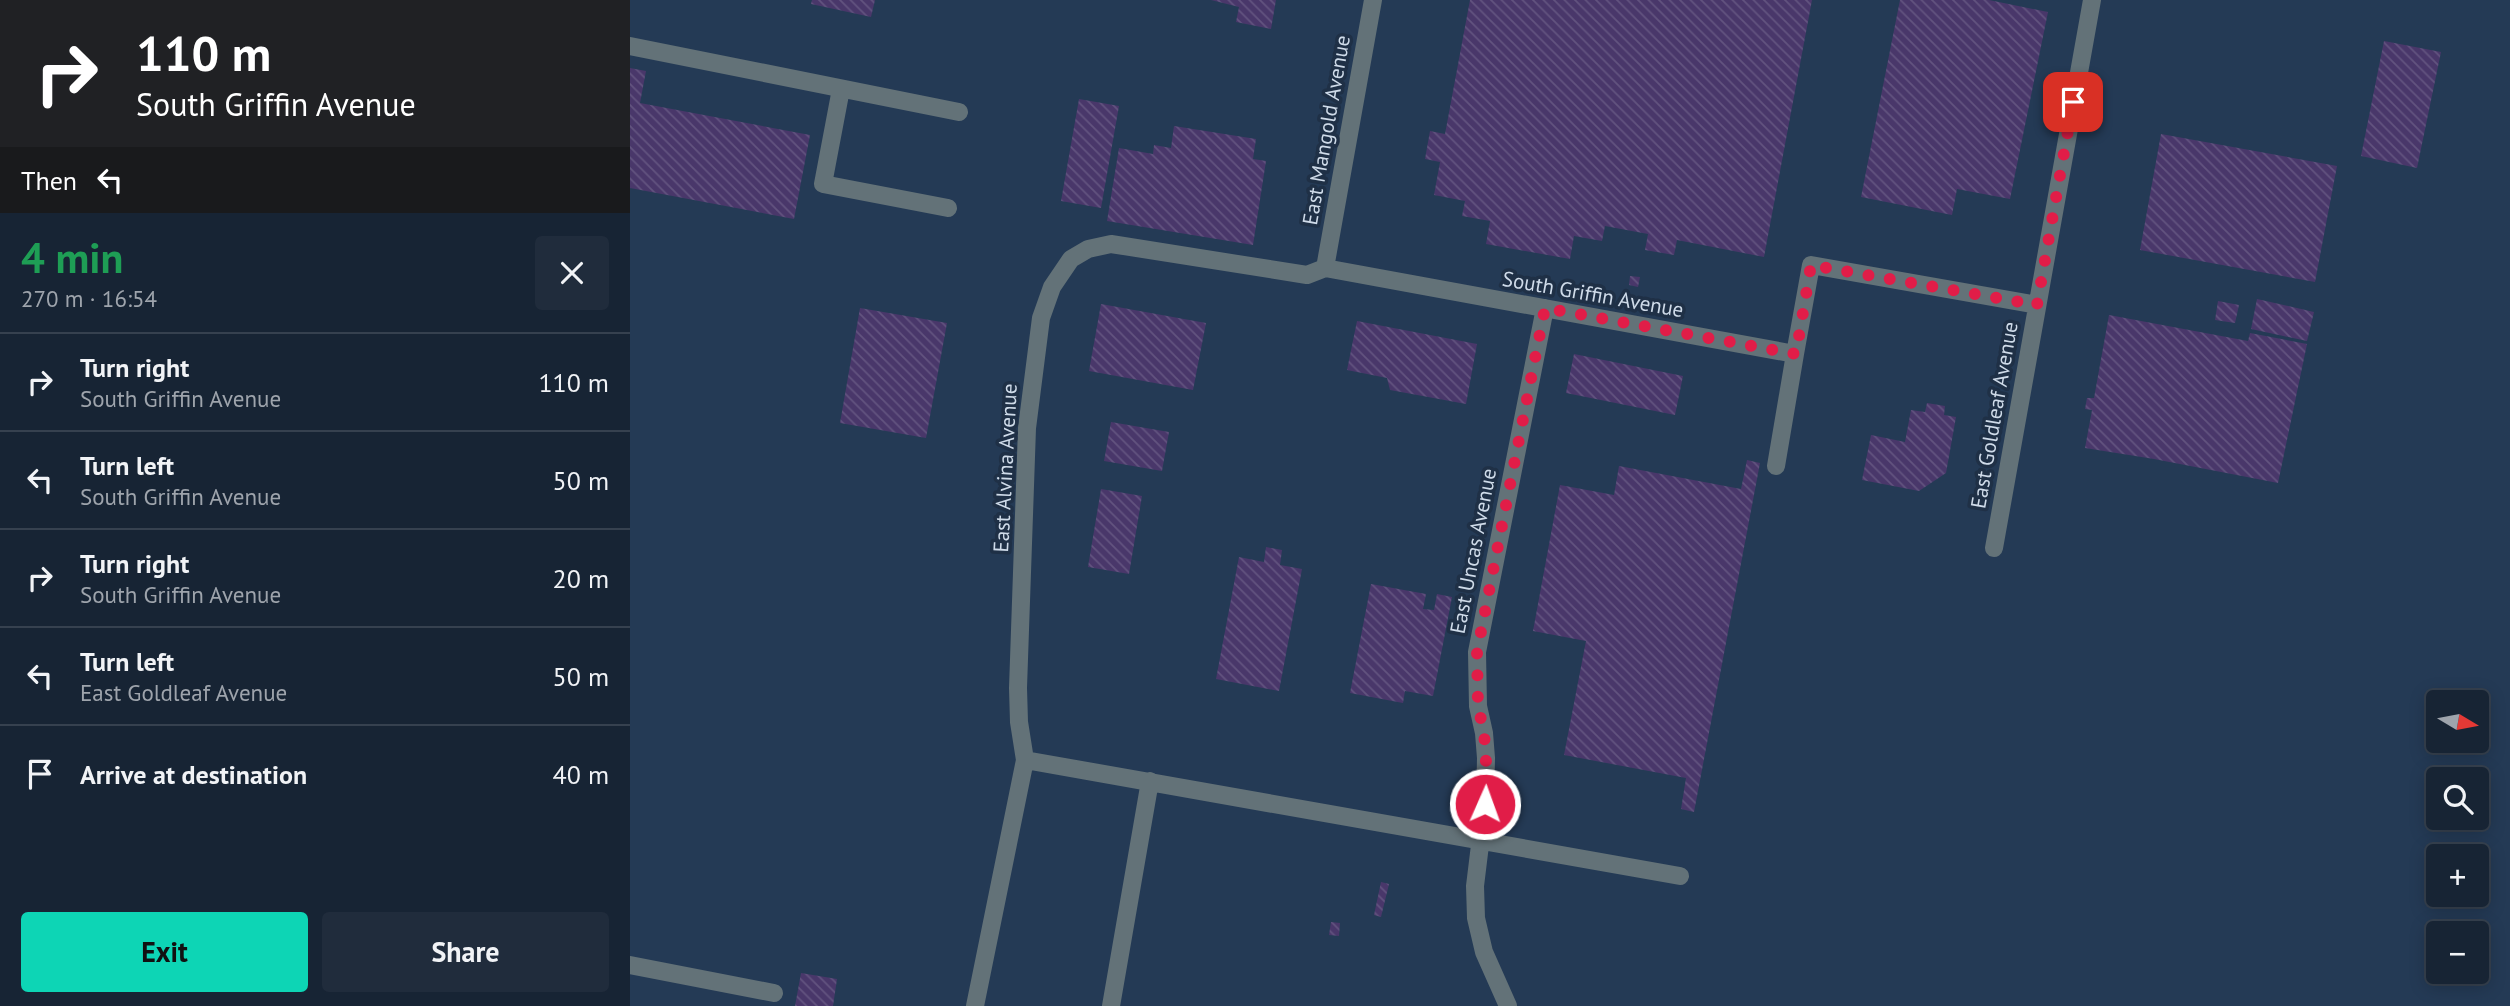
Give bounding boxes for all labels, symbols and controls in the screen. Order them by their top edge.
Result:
text: 110 m [136,21,271,85]
icon: right [21,28,112,119]
street label: East Mangold Avenue [1296,33,1356,227]
pin [2043,72,2103,132]
text: South Griffin Avenue [136,83,416,125]
icon: arrive [2054,83,2092,121]
icon: left [91,161,129,199]
text: Then [21,164,77,197]
text: 4 min [21,230,123,285]
button: close [535,236,609,310]
street label: South Griffin Avenue [1500,265,1686,323]
text: 270 m · 16:54 [21,284,157,313]
street label: East Goldleaf Avenue [1964,319,2024,511]
text: Turn right [80,351,189,384]
icon: right [21,363,59,401]
text: 110 m [538,366,609,399]
street label: East Alvina Avenue [987,383,1023,553]
text: South Griffin Avenue [80,384,281,413]
text: Turn left [80,449,174,482]
icon: left [21,461,59,499]
text: 50 m [553,464,609,497]
street label: East Uncas Avenue [1444,466,1502,636]
text: South Griffin Avenue [80,482,281,511]
text: Turn right [80,547,189,580]
icon: right [21,559,59,597]
text: 20 m [553,562,609,595]
text: South Griffin Avenue [80,580,281,609]
text: Turn left [80,645,174,678]
icon: left [21,657,59,695]
text: 50 m [553,660,609,693]
text: East Goldleaf Avenue [80,678,287,707]
north arrow [2426,690,2488,752]
map controls [2426,690,2489,984]
icon: arrive [21,755,59,793]
text: Arrive at destination [80,758,307,791]
text: 40 m [553,758,609,791]
position arrow [1448,767,1522,841]
button: search [2426,767,2489,830]
button: + [2426,844,2489,907]
button: Exit [21,912,308,992]
button: Share [322,912,609,992]
button: − [2426,921,2489,984]

